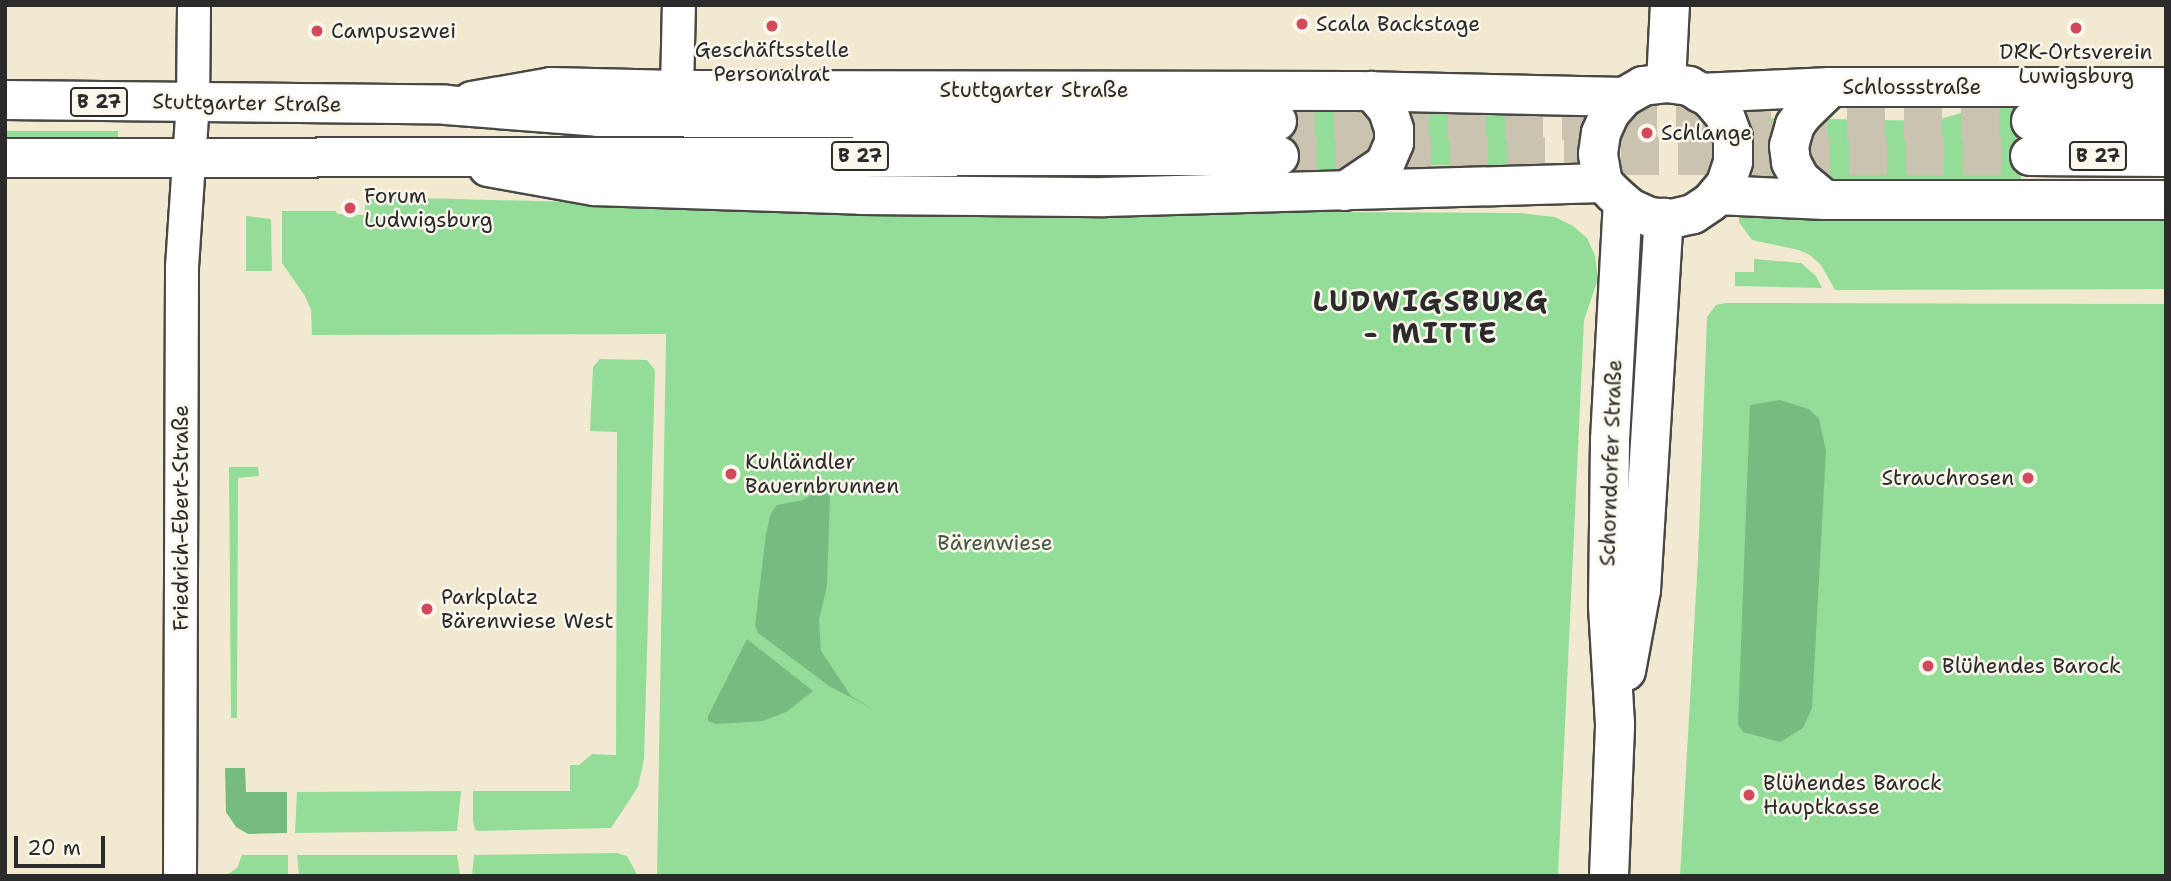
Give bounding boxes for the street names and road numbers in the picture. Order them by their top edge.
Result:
street label: Schlossstraße [1843,74,1981,100]
street label: Stuttgarter Straße [939,77,1129,103]
road number: B 27 [69,86,129,118]
street label: Stuttgarter Straße [152,89,342,117]
road number: B 27 [830,140,890,172]
road number: B 27 [2068,140,2128,172]
street label: Schorndorfer Straße [1595,359,1627,567]
street label: Friedrich-Ebert-Straße [168,405,194,631]

